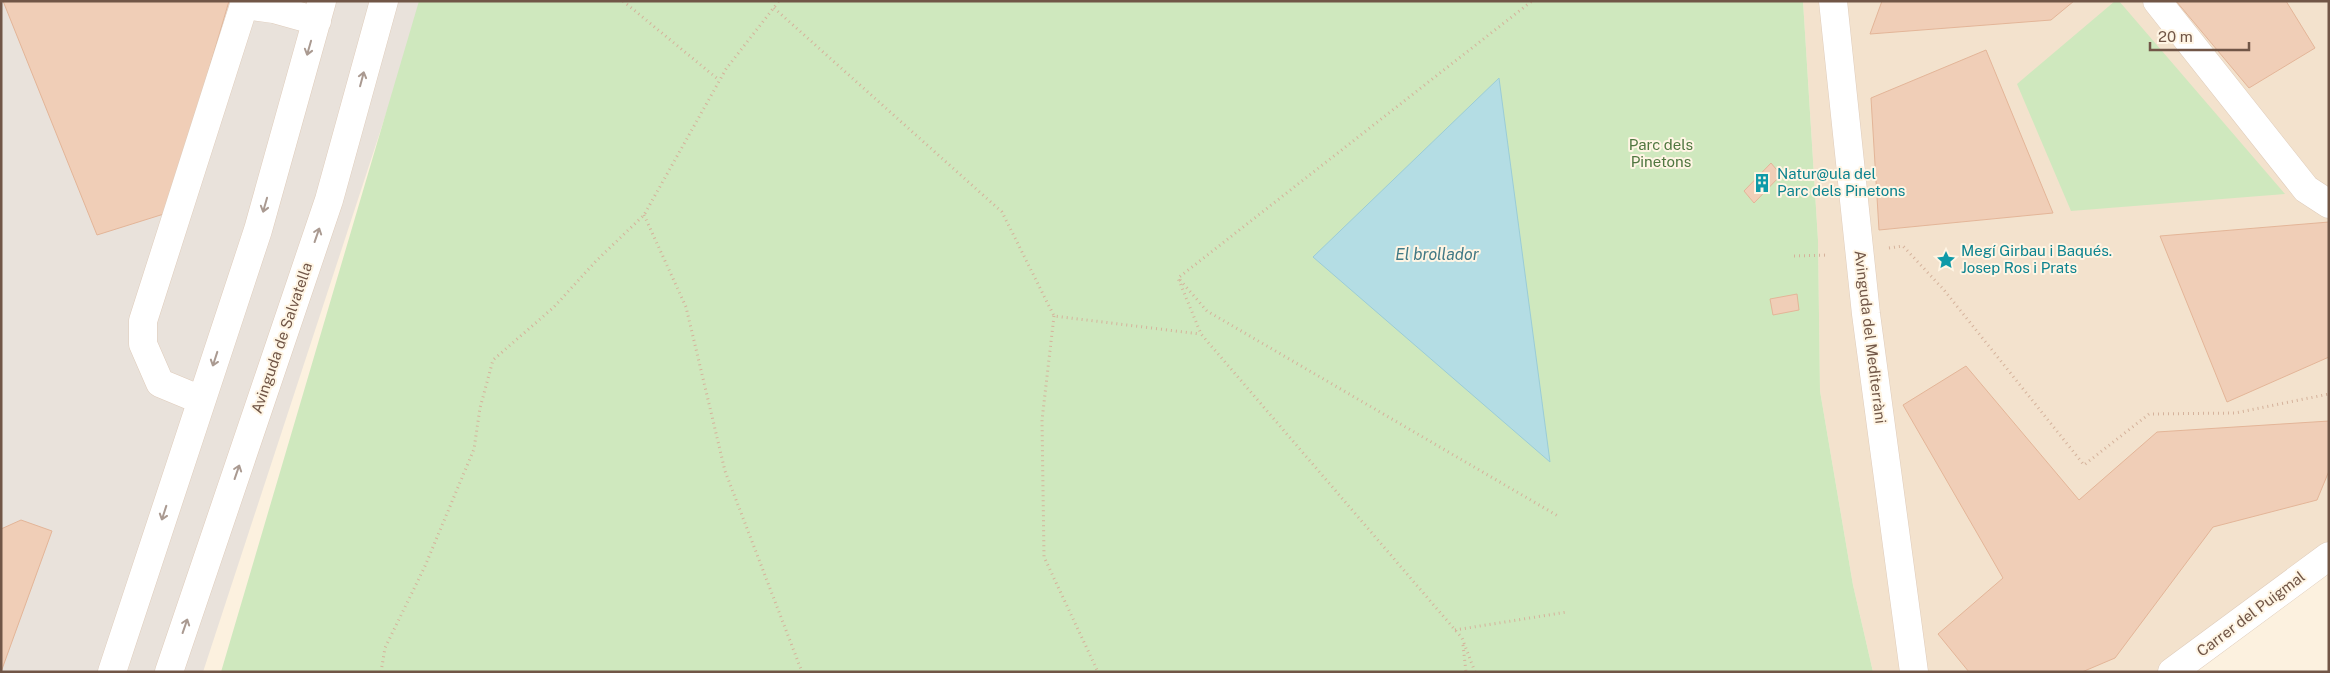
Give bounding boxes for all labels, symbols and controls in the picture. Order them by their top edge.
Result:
scale bar [2150,20,2249,52]
text: 20 m [2158,28,2193,45]
one-way arrow [304,40,314,56]
one-way arrow [358,71,368,87]
park label: Parc dels Pinetons [1629,136,1693,170]
place label: Natur@ula del Parc dels Pinetons [1777,165,1905,199]
building icon: Natur@ula del Parc dels Pinetons [1751,172,1773,194]
one-way arrow [260,196,270,212]
one-way arrow [313,228,322,243]
place label: Megí Girbau i Baqués. Josep Ros i Prats [1961,242,2112,276]
water label: El brollador [1395,245,1480,264]
street label: Avinguda del Mediterràni [1851,249,1890,425]
place icon: Megí Girbau i Baqués. Josep Ros i Prats [1935,249,1957,271]
street label: Avinguda de Salvatella [248,260,315,415]
one-way arrow [210,351,219,366]
one-way arrow [233,464,242,480]
one-way arrow [159,505,168,521]
street label: Carrer del Puigmal [2193,567,2308,660]
one-way arrow [180,618,190,634]

